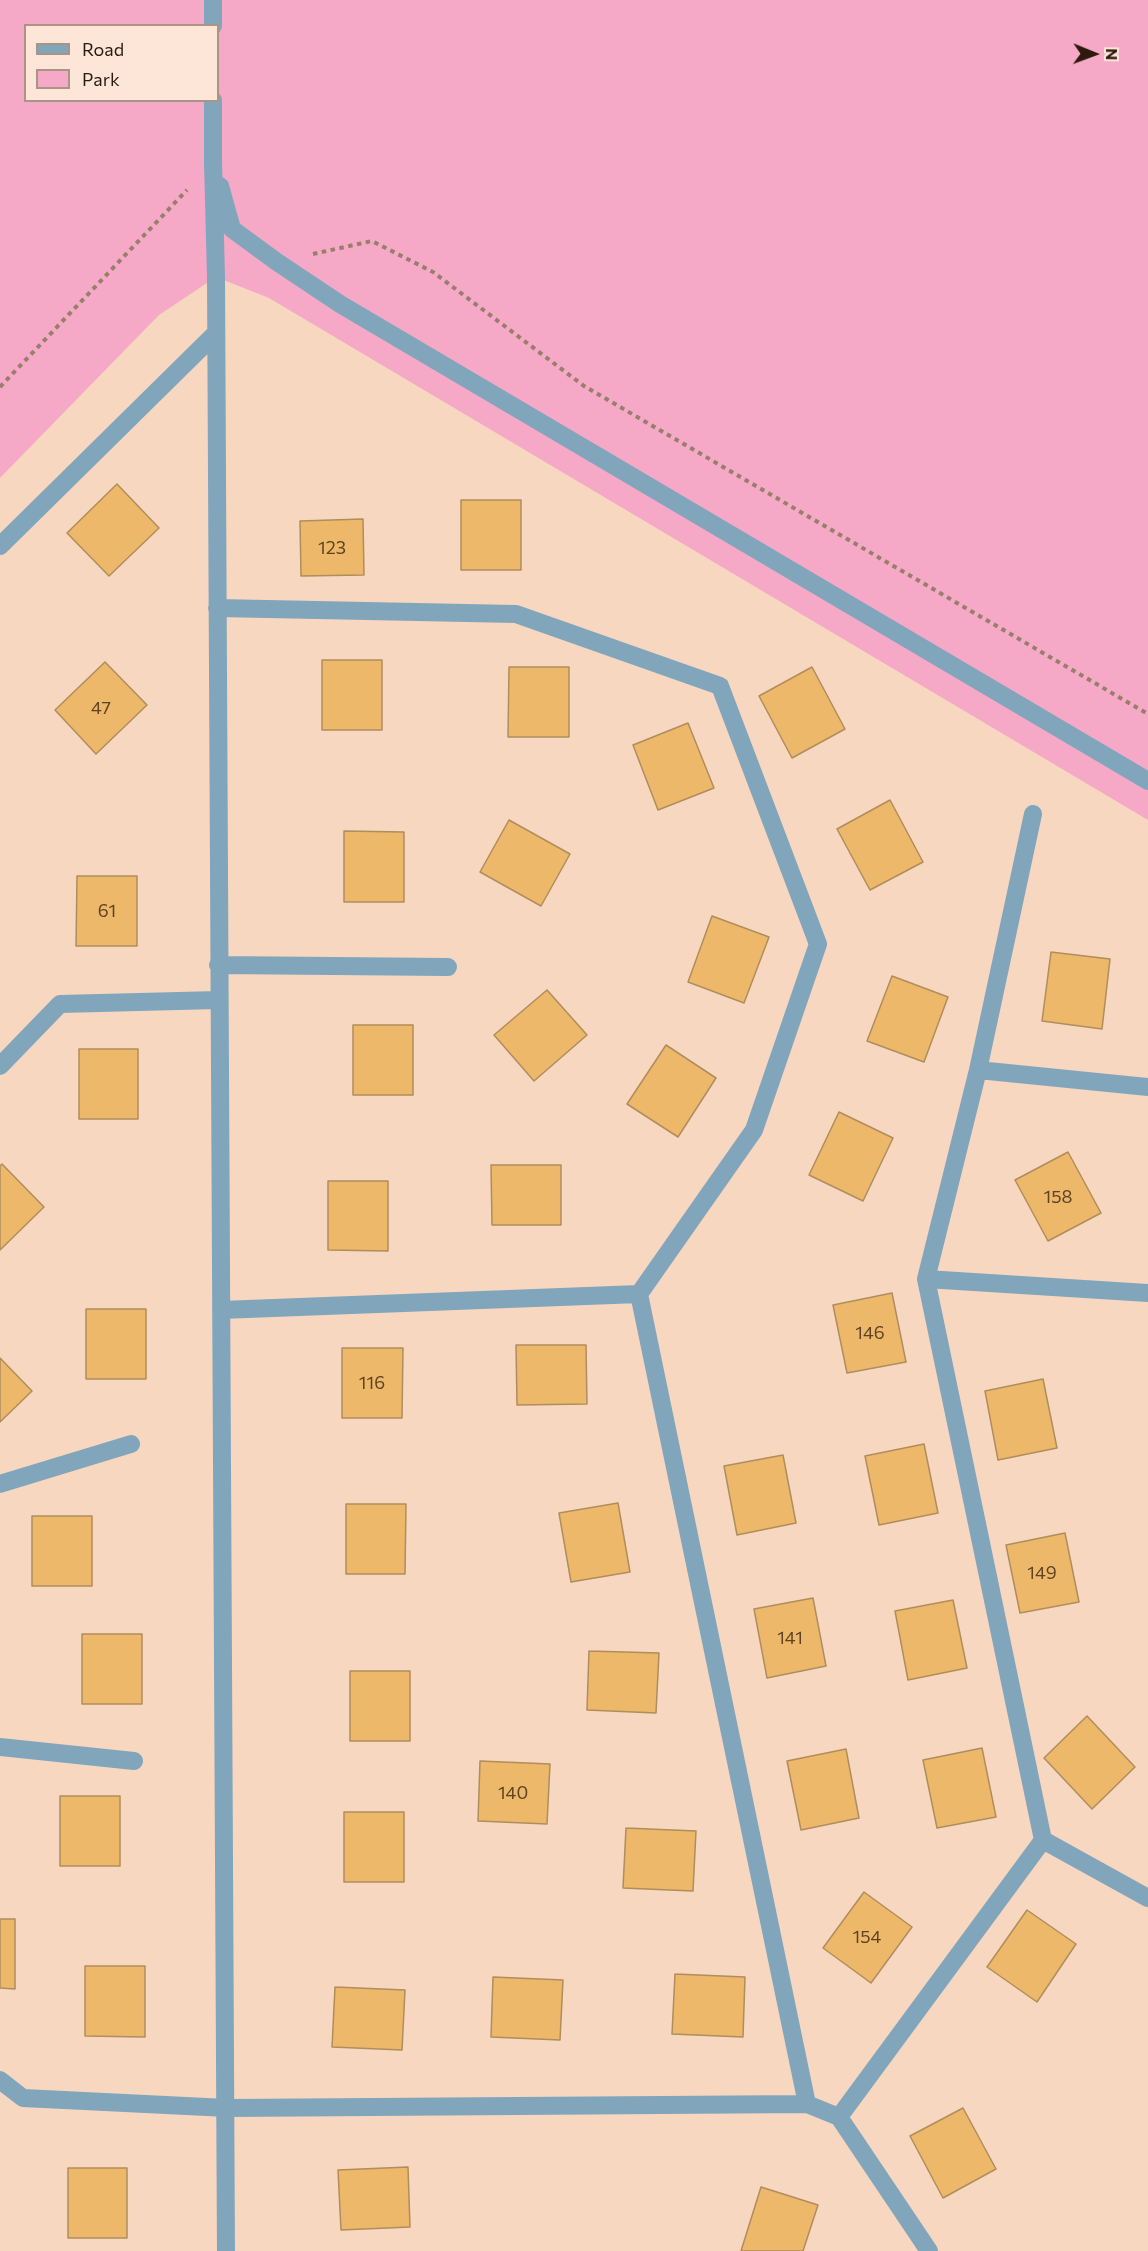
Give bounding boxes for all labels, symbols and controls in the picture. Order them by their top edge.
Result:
legend [24,24,219,102]
north arrow [1064,24,1124,84]
text: Road [82,38,124,60]
text: N [1103,48,1122,60]
text: Park [82,68,120,90]
house number: 123 [318,537,346,559]
house number: 47 [91,697,111,719]
house number: 61 [98,900,116,922]
house number: 158 [1044,1186,1072,1208]
house number: 146 [855,1322,885,1344]
house number: 116 [359,1372,385,1394]
house number: 149 [1027,1562,1057,1584]
house number: 141 [777,1627,803,1649]
house number: 140 [498,1782,528,1804]
house number: 154 [853,1926,881,1948]

